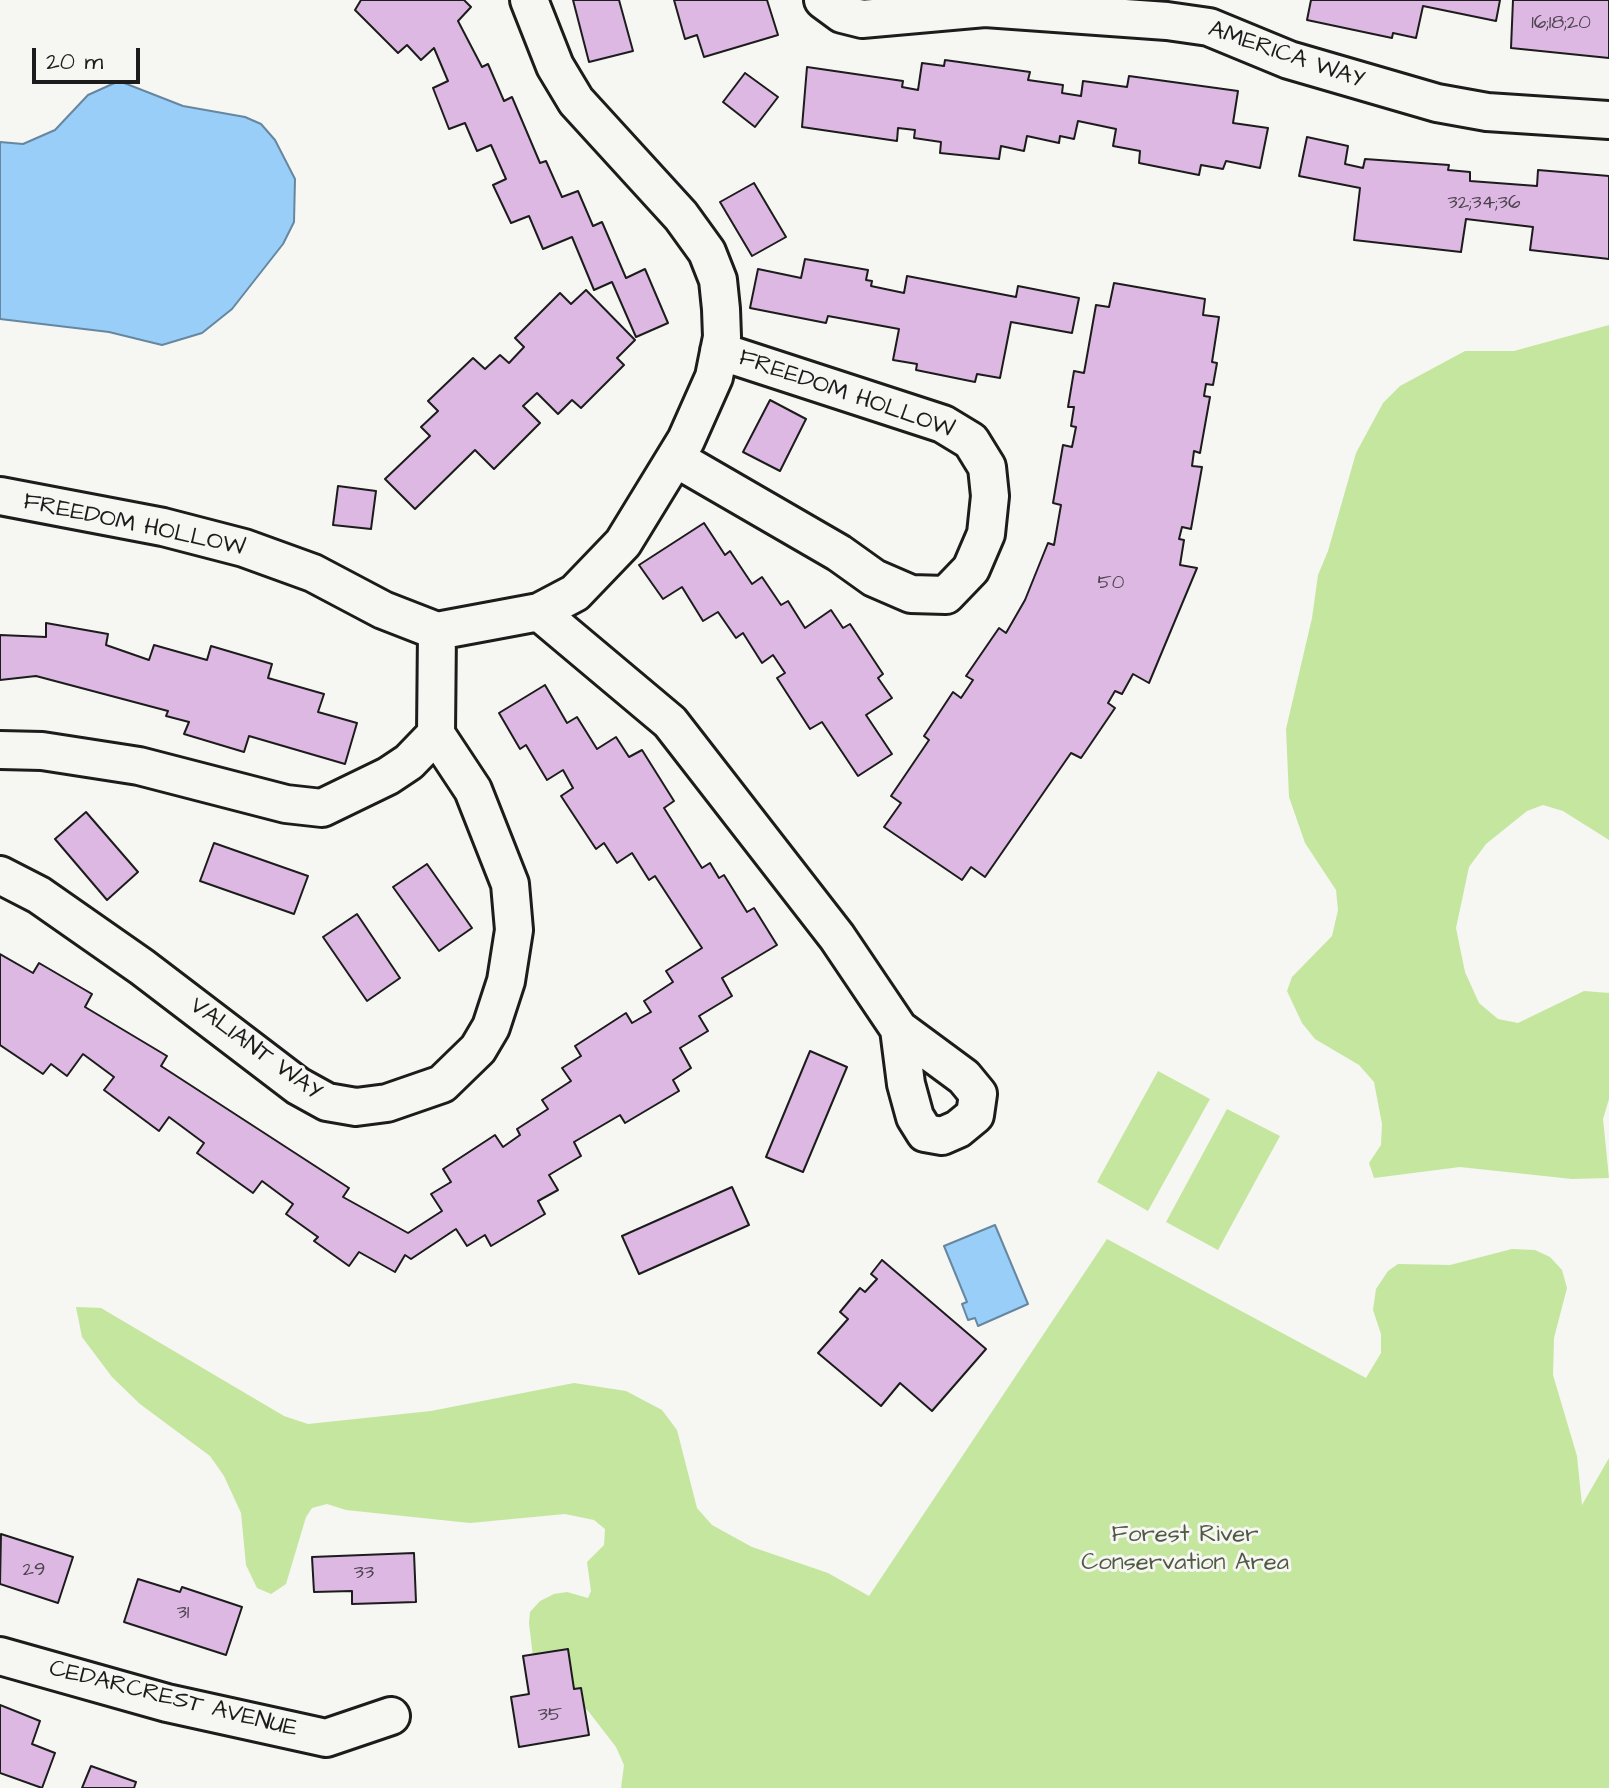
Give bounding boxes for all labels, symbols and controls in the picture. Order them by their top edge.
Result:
house number: 16;18;20 [1531,12,1591,36]
street label: AMERICA WAY [1204,16,1368,96]
scale bar [36,32,144,82]
text: 20 m [46,45,103,79]
house number: 32;34;36 [1447,192,1521,216]
street label: FREEDOM HOLLOW [735,345,957,445]
street label: FREEDOM HOLLOW [21,488,247,564]
house number: 50 [1098,572,1124,596]
street label: VALIANT WAY [183,992,327,1108]
park label: Forest River Conservation Area [1081,1522,1289,1578]
house number: 29 [23,1559,45,1583]
house number: 33 [354,1562,374,1586]
house number: 31 [177,1602,189,1626]
street label: CEDARCREST AVENUE [46,1655,300,1745]
house number: 35 [538,1704,562,1728]

